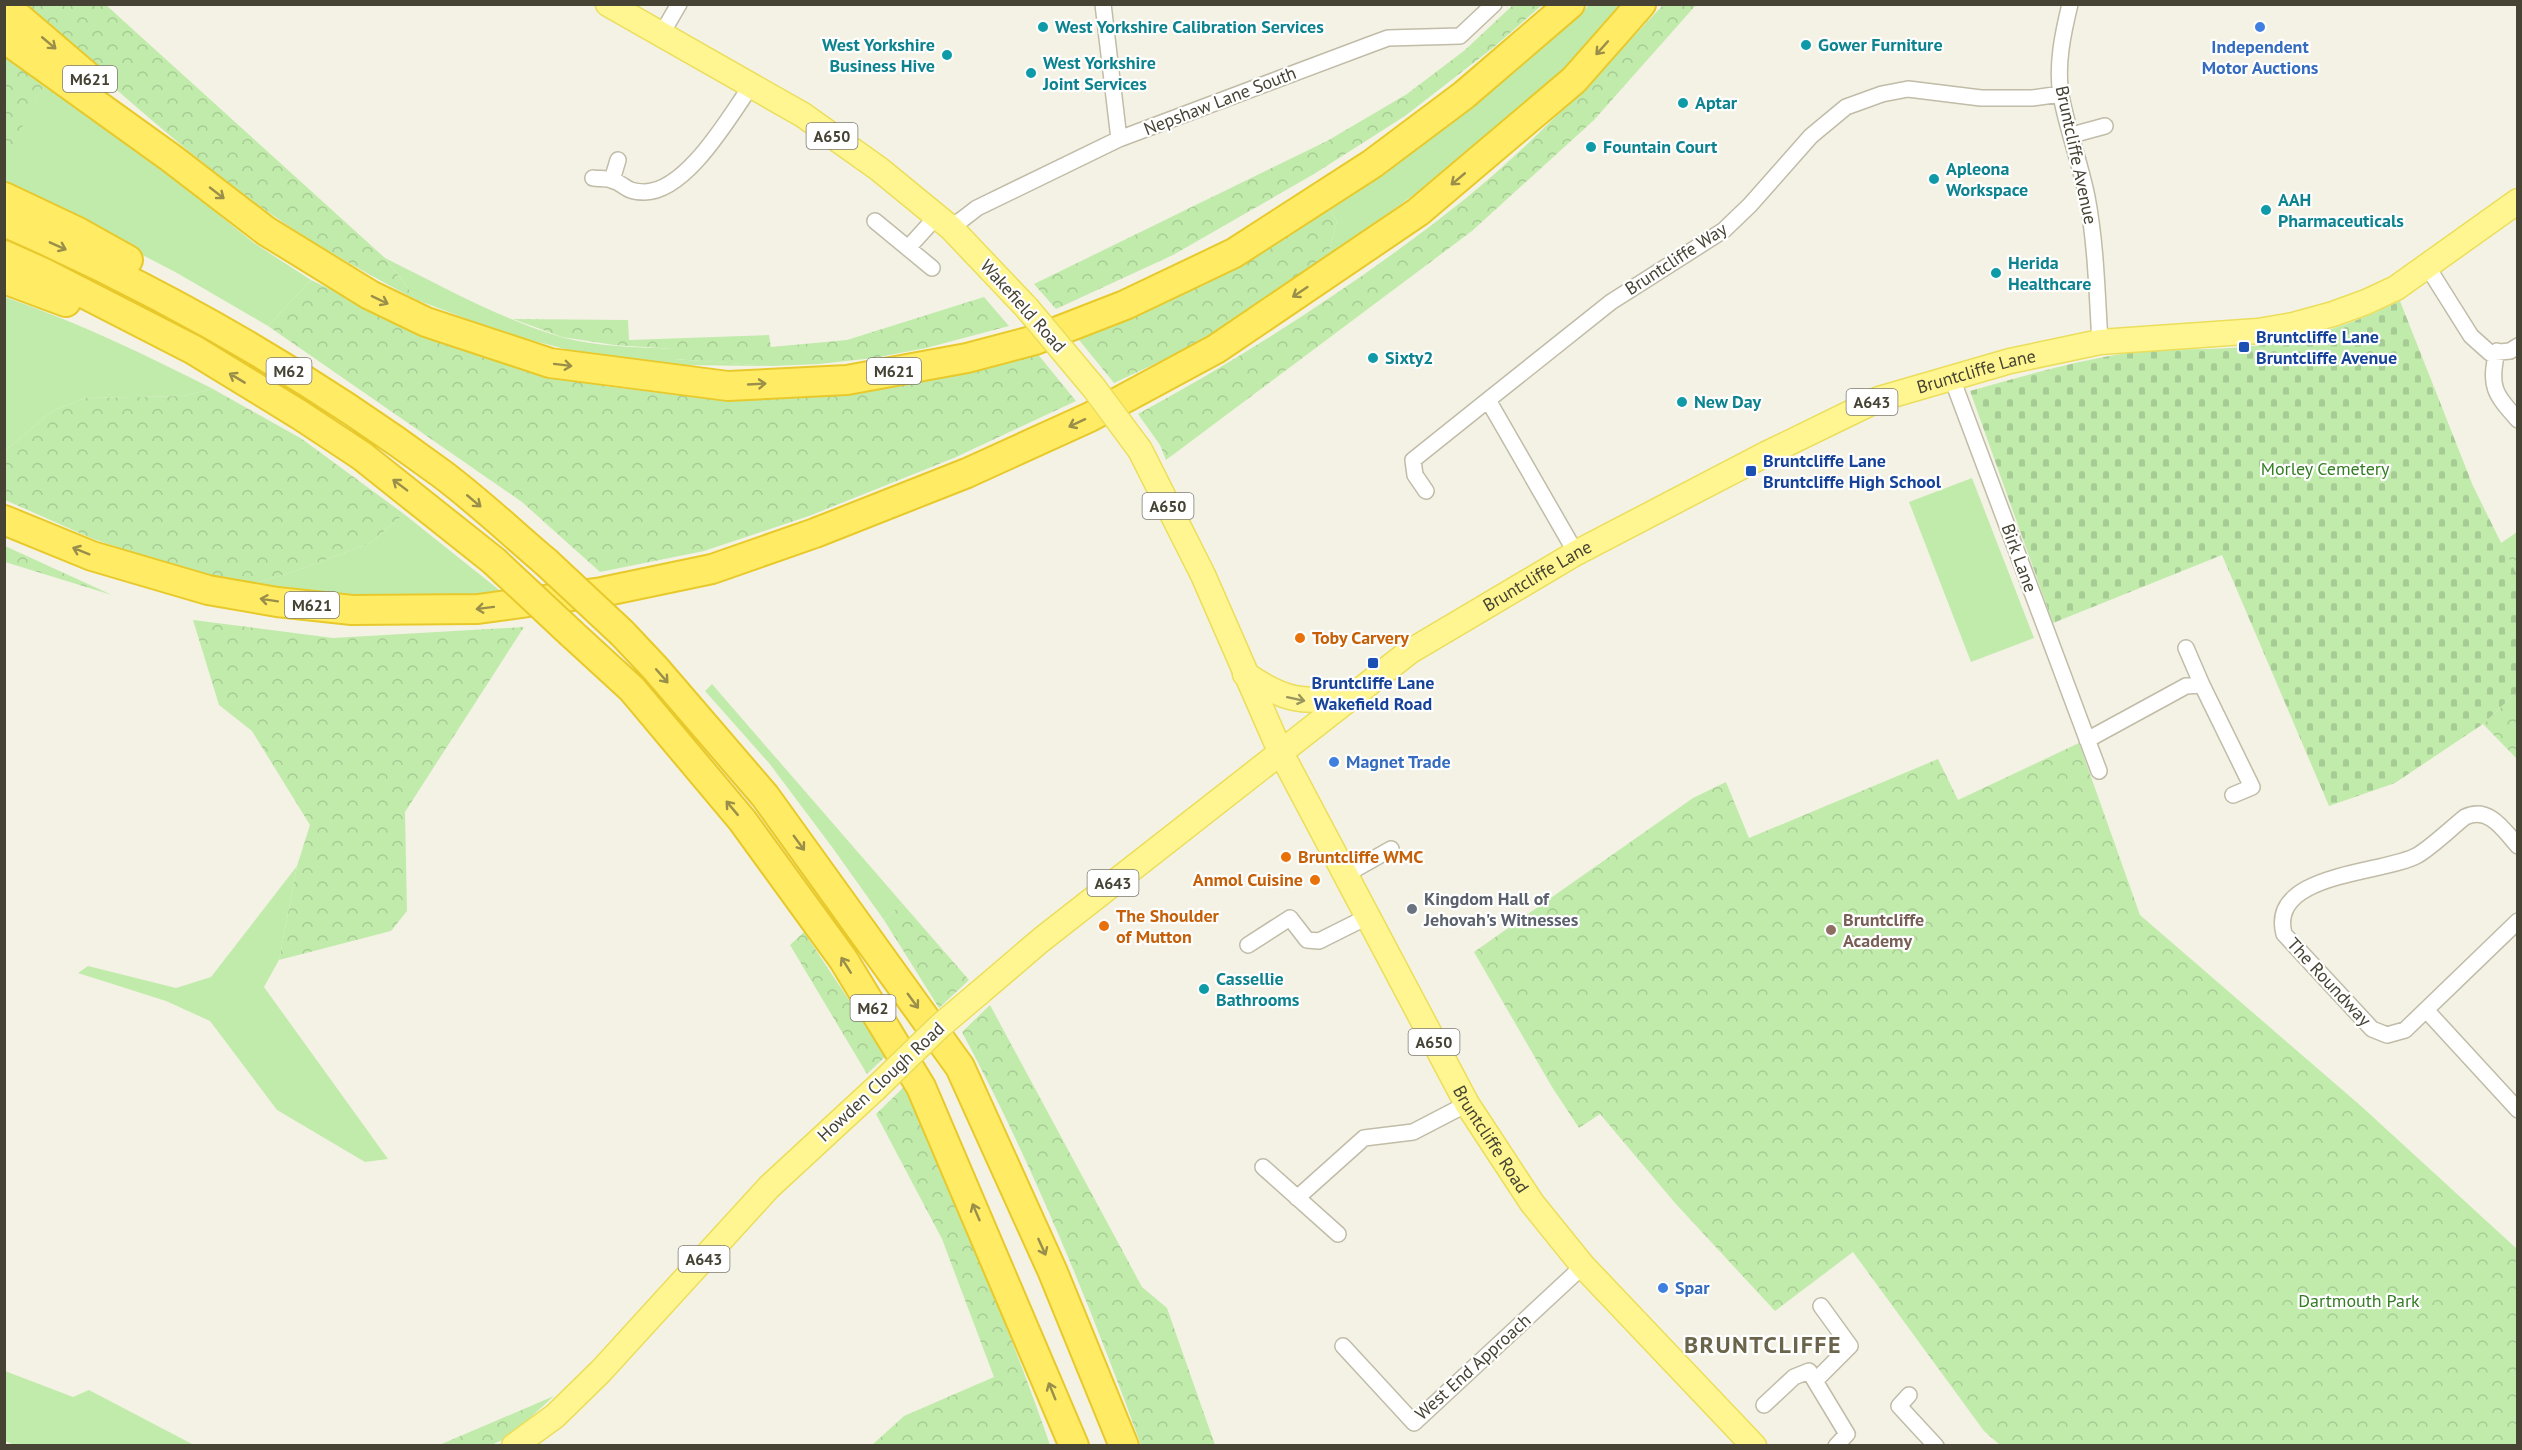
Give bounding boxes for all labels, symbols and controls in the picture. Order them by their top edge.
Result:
place label: West Yorkshire Calibration Services [1055,15,1324,38]
marker: West Yorkshire Calibration Services [1036,20,1050,34]
marker: Independent Motor Auctions [2253,20,2267,34]
place label: West Yorkshire Business Hive [822,33,935,77]
place label: Gower Furniture [1818,33,1943,56]
place label: Independent Motor Auctions [2202,35,2319,79]
one-way arrow [41,36,56,50]
marker: Gower Furniture [1799,38,1813,52]
one-way arrow [1595,40,1609,55]
marker: West Yorkshire Business Hive [940,48,954,62]
place label: West Yorkshire Joint Services [1042,51,1156,95]
street label: Nepshaw Lane South [1140,61,1299,140]
road number: M621 [63,66,117,92]
marker: West Yorkshire Joint Services [1024,66,1038,80]
street label: Bruntcliffe Avenue [2051,83,2102,226]
place label: Aptar [1695,91,1738,114]
marker: Aptar [1676,96,1690,110]
road number: A650 [806,123,858,149]
place label: Fountain Court [1603,135,1718,158]
marker: Fountain Court [1584,140,1598,154]
place label: Apleona Workspace [1946,157,2028,201]
one-way arrow [1450,172,1466,185]
marker: Apleona Workspace [1927,172,1941,186]
one-way arrow [209,187,225,200]
place label: AAH Pharmaceuticals [2278,188,2404,232]
marker: AAH Pharmaceuticals [2259,203,2273,217]
street label: Bruntcliffe Way [1621,217,1731,300]
one-way arrow [49,241,67,252]
place label: Herida Healthcare [2008,251,2091,295]
street label: Wakefield Road [976,254,1071,357]
marker: Herida Healthcare [1989,266,2003,280]
one-way arrow [1292,286,1308,298]
one-way arrow [371,295,389,306]
place label: Bruntcliffe Lane Bruntcliffe Avenue [2256,325,2397,369]
marker: Bruntcliffe Lane Bruntcliffe Avenue [2237,340,2251,354]
street label: Bruntcliffe Lane [1914,344,2038,398]
place label: Sixty2 [1385,346,1434,369]
marker: Sixty2 [1366,351,1380,365]
road number: M62 [266,358,312,384]
road number: M621 [867,358,921,384]
one-way arrow [553,360,573,371]
one-way arrow [229,371,246,383]
one-way arrow [747,379,767,390]
road number: A643 [1846,389,1898,415]
place label: New Day [1694,390,1762,413]
marker: New Day [1675,395,1689,409]
one-way arrow [1069,417,1087,429]
place label: Bruntcliffe Lane Bruntcliffe High School [1763,449,1942,493]
park label: Morley Cemetery [2261,457,2390,480]
marker: Bruntcliffe Lane Bruntcliffe High School [1744,464,1758,478]
one-way arrow [392,478,408,491]
road number: A650 [1142,493,1194,519]
one-way arrow [466,494,481,508]
street label: Birk Lane [1996,520,2042,595]
street label: Bruntcliffe Lane [1478,535,1595,617]
one-way arrow [72,545,91,556]
road number: M621 [285,592,339,618]
one-way arrow [260,595,279,606]
one-way arrow [475,603,495,614]
place label: Toby Carvery [1312,626,1409,649]
marker: Toby Carvery [1293,631,1307,645]
marker: Bruntcliffe Lane Wakefield Road [1366,656,1380,670]
one-way arrow [655,668,669,683]
place label: Bruntcliffe Lane Wakefield Road [1312,671,1434,715]
one-way arrow [1286,694,1306,705]
place label: Magnet Trade [1346,750,1451,773]
marker: Magnet Trade [1327,755,1341,769]
one-way arrow [725,801,739,816]
one-way arrow [793,834,805,850]
place label: Bruntcliffe WMC [1298,845,1423,868]
marker: Bruntcliffe WMC [1279,850,1293,864]
place label: Anmol Cuisine [1193,868,1303,891]
road number: A643 [1088,870,1138,896]
marker: Anmol Cuisine [1308,873,1322,887]
place label: Kingdom Hall of Jehovah's Witnesses [1423,887,1579,931]
marker: Kingdom Hall of Jehovah's Witnesses [1405,902,1419,916]
place label: The Shoulder of Mutton [1116,904,1220,948]
place label: Bruntcliffe Academy [1843,908,1924,952]
marker: The Shoulder of Mutton [1097,919,1111,933]
marker: Bruntcliffe Academy [1824,923,1838,937]
street label: The Roundway [2282,932,2377,1031]
one-way arrow [840,957,853,974]
place label: Cassellie Bathrooms [1216,967,1300,1011]
marker: Cassellie Bathrooms [1197,982,1211,996]
one-way arrow [907,993,919,1009]
road number: M62 [850,995,896,1021]
street label: Howden Clough Road [812,1017,949,1147]
road number: A650 [1408,1029,1460,1055]
street label: Bruntcliffe Road [1448,1081,1534,1197]
one-way arrow [970,1203,981,1222]
one-way arrow [1036,1238,1048,1256]
road number: A643 [678,1246,730,1272]
place label: Spar [1675,1276,1710,1299]
marker: Spar [1656,1281,1670,1295]
park label: Dartmouth Park [2298,1289,2420,1312]
street label: West End Approach [1410,1309,1535,1425]
district label: BRUNTCLIFFE [1684,1329,1842,1360]
one-way arrow [1046,1383,1057,1401]

